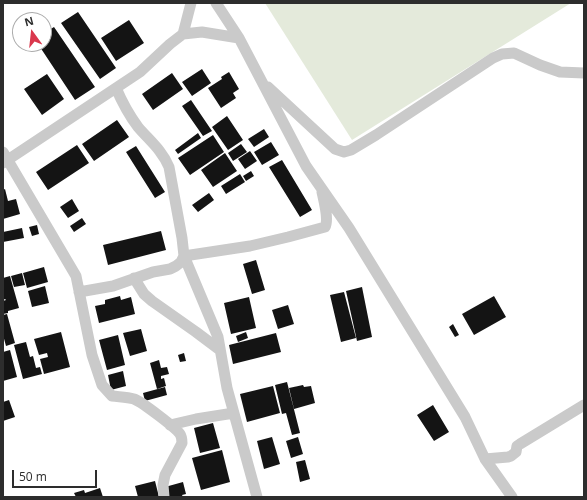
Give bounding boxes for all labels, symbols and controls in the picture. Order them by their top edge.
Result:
north arrow [12,12,52,52]
text: N [23,12,35,29]
scale bar [14,462,99,488]
text: 50 m [19,468,47,485]

